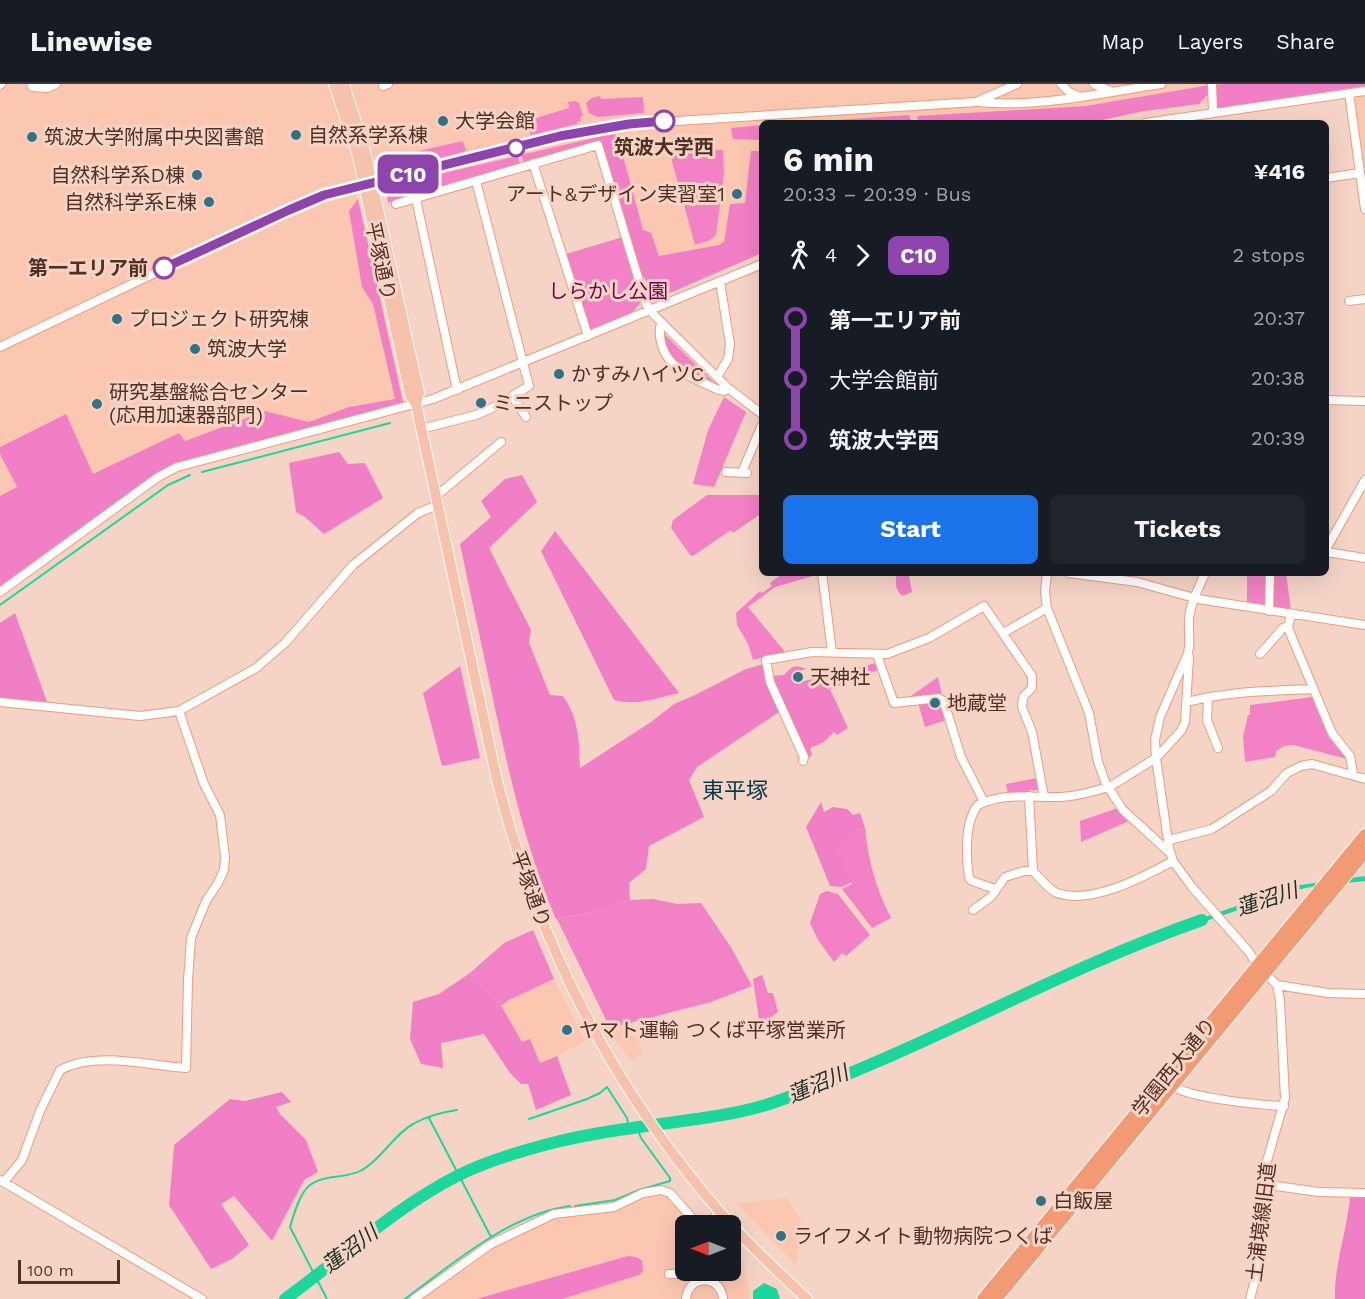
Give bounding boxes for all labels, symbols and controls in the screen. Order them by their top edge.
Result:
text: Linewise [30,25,153,58]
text: Map [1101,29,1144,54]
text: Layers [1177,29,1243,54]
text: Share [1276,29,1335,54]
place label: 大学会館 [455,109,535,133]
marker: 筑波大学西 [653,110,675,132]
marker: 大学会館 [436,114,450,128]
place label: 自然系学系棟 [308,123,428,147]
place label: 筑波大学附属中央図書館 [44,125,264,149]
marker: 自然系学系棟 [289,128,303,142]
marker: 筑波大学附属中央図書館 [25,130,39,144]
place label: 筑波大学西 [614,135,714,159]
unlabelled marker [507,139,525,157]
text: 6 min [783,140,874,179]
line badge: C10 [374,154,442,194]
text: ¥416 [1254,159,1305,184]
text: C10 [390,162,426,187]
place label: 自然科学系D棟 [51,163,185,187]
marker: 自然科学系D棟 [190,168,204,182]
place label: アート&デザイン実習室1 [506,182,725,206]
text: 20:33 – 20:39 · Bus [783,182,971,206]
marker: アート&デザイン実習室1 [730,187,744,201]
place label: 自然科学系E棟 [64,190,197,214]
marker: 自然科学系E棟 [202,195,216,209]
street label: 平塚通り [361,219,401,303]
icon: walk [783,239,816,272]
icon: forward [846,239,879,272]
text: 4 [825,243,837,267]
text: C10 [900,243,937,268]
text: 2 stops [1233,243,1305,267]
place label: 第一エリア前 [28,256,148,280]
marker: 第一エリア前 [153,257,175,279]
park label: しらかし公園 [548,279,668,303]
text: 20:37 [1253,306,1305,330]
place label: プロジェクト研究棟 [129,307,309,331]
text: 第一エリア前 [829,308,961,333]
marker: プロジェクト研究棟 [110,312,124,326]
place label: 筑波大学 [207,337,287,361]
marker: 筑波大学 [188,342,202,356]
place label: かすみハイツC [571,362,704,386]
text: 20:38 [1251,366,1305,390]
marker: かすみハイツC [552,367,566,381]
text: 大学会館前 [829,368,939,393]
place label: 研究基盤総合センター (応用加速器部門) [109,380,309,427]
place label: ミニストップ [493,391,613,415]
marker: ミニストップ [474,396,488,410]
marker: 研究基盤総合センター (応用加速器部門) [90,397,104,411]
text: 20:39 [1251,426,1305,450]
text: 筑波大学西 [829,428,939,453]
button: Start [783,495,1038,564]
button: Tickets [1050,495,1305,564]
place label: 天神社 [810,665,870,689]
marker: 天神社 [791,670,805,684]
place label: 地蔵堂 [947,691,1007,715]
marker: 地蔵堂 [928,696,942,710]
district label: 東平塚 [702,778,768,803]
street label: 平塚通り [506,847,556,931]
water label: 蓮沼川 [1233,876,1303,920]
street label: 学園西大通り [1127,1013,1221,1121]
place label: ヤマト運輸 つくば平塚営業所 [579,1018,846,1042]
marker: ヤマト運輸 つくば平塚営業所 [560,1023,574,1037]
water label: 蓮沼川 [784,1059,854,1107]
street label: 土浦境線旧道 [1242,1161,1280,1283]
place label: 白飯屋 [1053,1189,1113,1213]
marker: 白飯屋 [1034,1194,1048,1208]
north arrow [675,1215,741,1281]
map controls [675,1215,741,1281]
water label: 蓮沼川 [317,1218,384,1278]
place label: ライフメイト動物病院つくば [793,1224,1053,1248]
marker: ライフメイト動物病院つくば [774,1229,788,1243]
scale bar [18,1257,120,1284]
text: 100 m [27,1261,74,1280]

